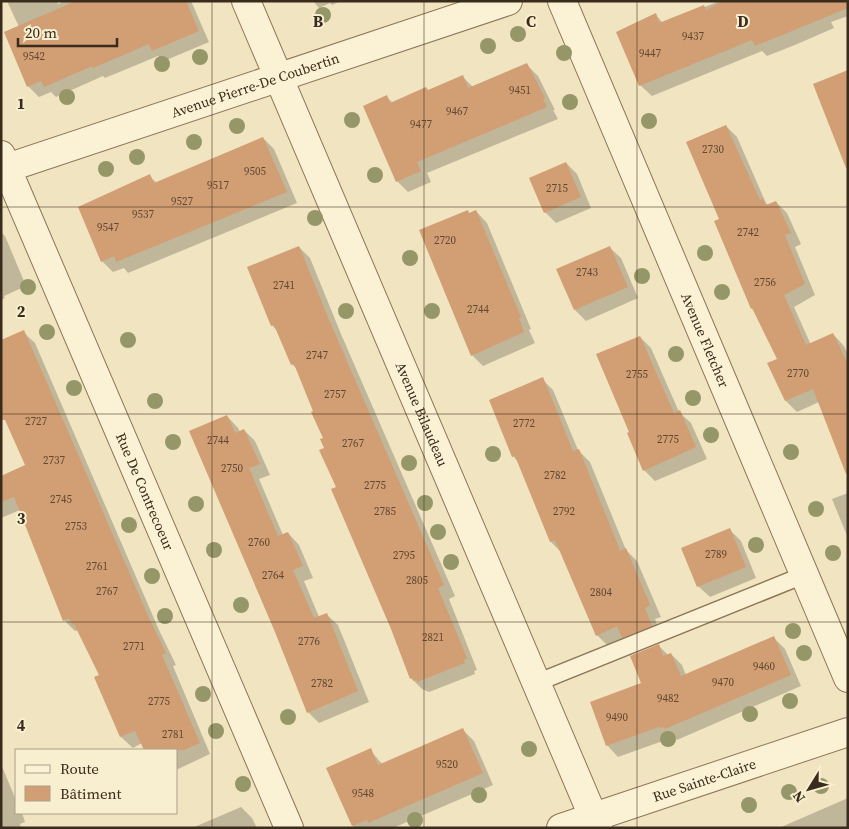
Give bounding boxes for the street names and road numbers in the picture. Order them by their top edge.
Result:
street label: Avenue Pierre-De Coubertin [169,48,342,123]
street label: Avenue Fletcher [676,289,734,391]
street label: Avenue Bilaudeau [391,359,453,469]
street label: Rue De Contrecoeur [111,430,179,553]
street label: Rue Sainte-Claire [650,754,759,807]

